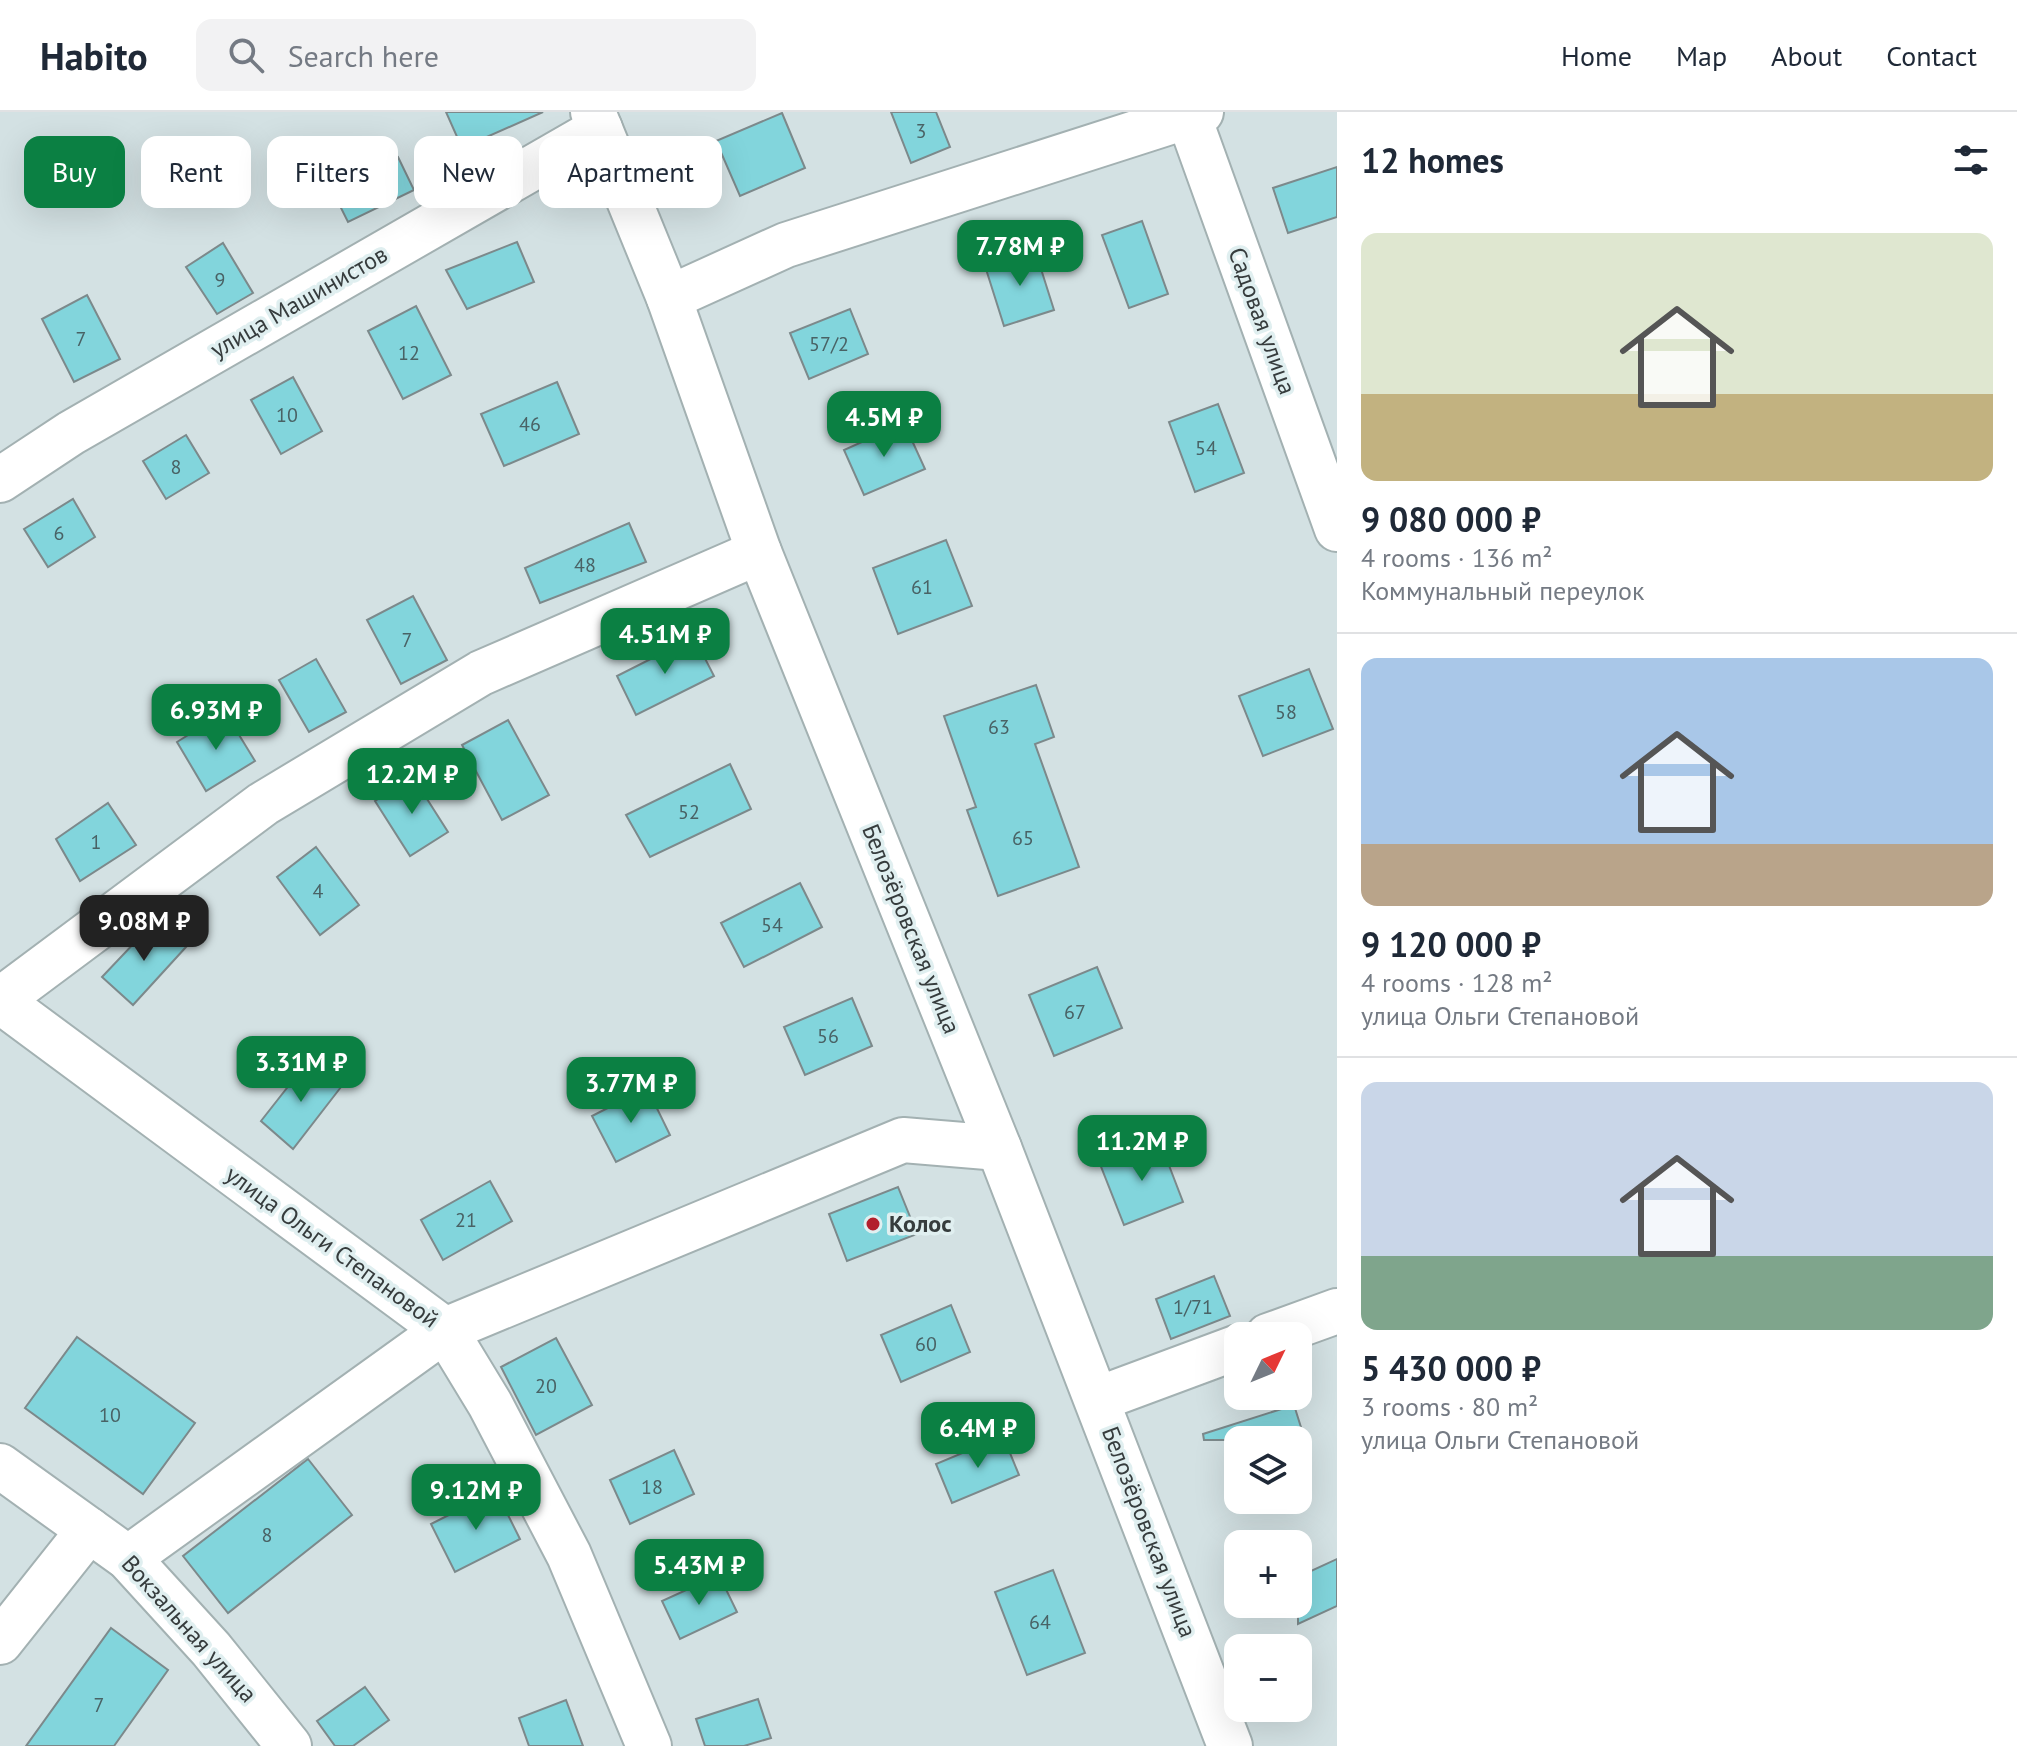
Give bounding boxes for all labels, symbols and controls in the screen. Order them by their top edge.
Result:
search box [196,19,756,91]
text: Habito [40,31,148,80]
icon: search [224,33,268,77]
text: Search here [288,36,439,75]
text: Home [1561,37,1632,74]
text: Map [1676,37,1727,74]
text: About [1771,37,1842,74]
text: Contact [1886,37,1977,74]
house number: 3 [916,118,926,144]
chip: Buy [24,136,125,208]
chip: Rent [141,136,251,208]
chip: Filters [267,136,398,208]
chip: New [414,136,523,208]
chip: Apartment [539,136,722,208]
text: 12 homes [1361,138,1504,182]
icon: filters [1949,138,1993,182]
pin: 7.78M ₽ [946,220,1094,288]
text: 7.78M ₽ [975,229,1065,262]
street label: улица Машинистов [205,238,393,365]
street label: Садовая улица [1222,243,1303,399]
house number: 9 [215,267,225,293]
icon: home [1605,285,1749,429]
house number: 7 [76,326,86,352]
house number: 57/2 [809,331,849,357]
house number: 12 [398,340,420,366]
pin: 4.5M ₽ [819,391,949,459]
text: 4.5M ₽ [845,400,923,433]
house number: 10 [276,402,298,428]
house number: 46 [519,411,541,437]
house number: 54 [1195,435,1217,461]
house number: 8 [171,454,181,480]
text: 9 080 000 ₽ [1361,497,1541,541]
house number: 6 [54,520,64,546]
text: 4 rooms · 136 m² [1361,541,1553,574]
house number: 48 [574,552,596,578]
house number: 61 [911,574,933,600]
text: Коммунальный переулок [1361,574,1644,607]
pin: 4.51M ₽ [591,608,739,676]
text: 4.51M ₽ [619,617,711,650]
house number: 7 [402,627,412,653]
pin: 6.93M ₽ [142,684,290,752]
text: 6.93M ₽ [170,693,262,726]
house number: 58 [1275,699,1297,725]
icon: home [1605,710,1749,854]
house number: 63 [988,714,1010,740]
pin: 12.2M ₽ [338,748,486,816]
text: 12.2M ₽ [366,757,458,790]
house number: 52 [678,799,700,825]
street label: Белозёровская улица [855,819,968,1038]
house number: 65 [1012,825,1034,851]
house number: 1 [91,829,101,855]
house number: 4 [313,878,324,904]
pin: 9.08M ₽ [70,895,218,963]
text: 9.08M ₽ [98,904,190,937]
house number: 54 [761,912,783,938]
text: 9 120 000 ₽ [1361,922,1541,966]
text: 4 rooms · 128 m² [1361,966,1553,999]
house number: 67 [1064,999,1086,1025]
text: улица Ольги Степановой [1361,999,1639,1032]
house number: 56 [817,1023,839,1049]
pin: 3.31M ₽ [227,1036,375,1104]
text: 3.31M ₽ [255,1045,347,1078]
pin: 3.77M ₽ [557,1057,705,1125]
text: 3.77M ₽ [585,1066,677,1099]
pin: 11.2M ₽ [1068,1115,1216,1183]
text: 11.2M ₽ [1096,1124,1188,1157]
icon: home [1605,1134,1749,1278]
street label: улица Ольги Степановой [219,1159,445,1335]
house number: 21 [455,1207,477,1233]
place label: Колос [889,1208,952,1239]
marker: Колос [864,1215,882,1233]
house number: 1/71 [1173,1294,1213,1320]
north arrow [1224,1322,1312,1410]
map controls [1224,1322,1312,1722]
house number: 60 [915,1331,937,1357]
text: 5 430 000 ₽ [1361,1346,1541,1390]
house number: 20 [535,1373,557,1399]
text: 3 rooms · 80 m² [1361,1390,1538,1423]
house number: 10 [99,1402,121,1428]
pin: 6.4M ₽ [913,1402,1043,1470]
text: 6.4M ₽ [939,1411,1017,1444]
street label: Белозёровская улица [1095,1422,1204,1642]
text: улица Ольги Степановой [1361,1423,1639,1456]
button: layers [1224,1426,1312,1514]
pin: 9.12M ₽ [402,1464,550,1532]
text: 9.12M ₽ [430,1473,522,1506]
house number: 18 [641,1474,663,1500]
house number: 8 [262,1522,272,1548]
button: + [1224,1530,1312,1618]
pin: 5.43M ₽ [625,1539,773,1607]
text: 5.43M ₽ [653,1548,745,1581]
street label: Вокзальная улица [115,1549,264,1709]
house number: 64 [1029,1609,1051,1635]
button: − [1224,1634,1312,1722]
house number: 7 [94,1692,104,1718]

